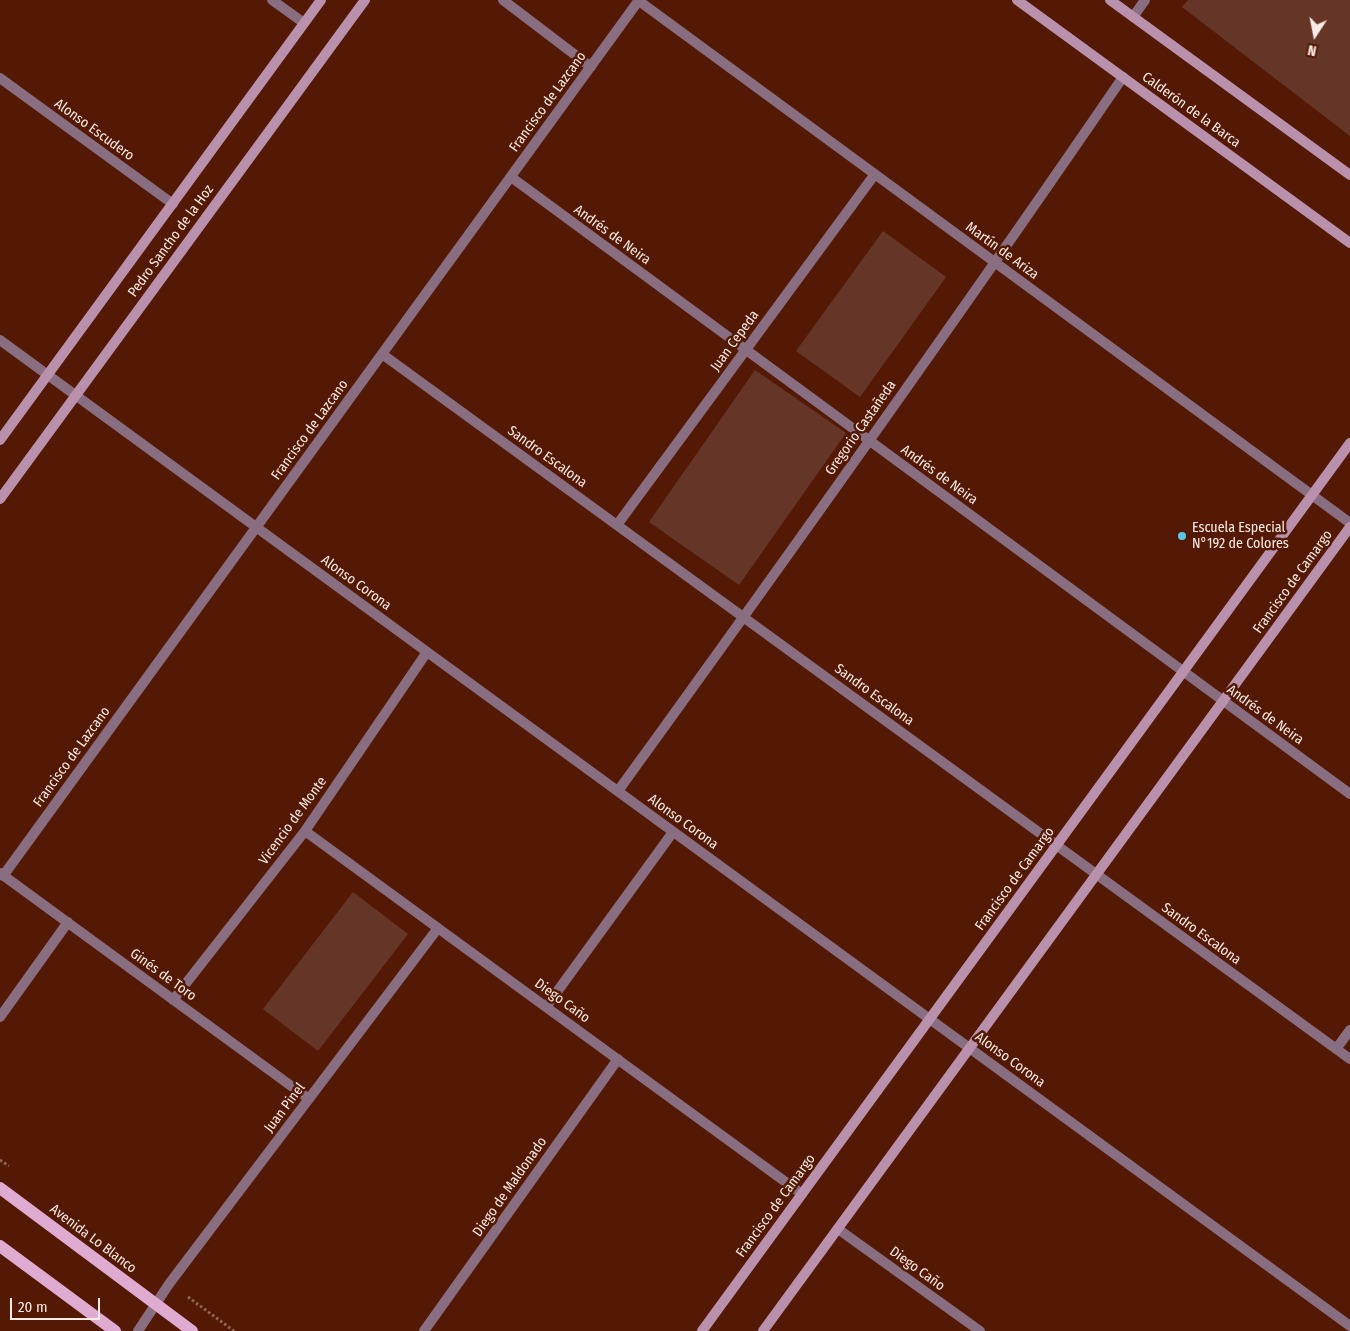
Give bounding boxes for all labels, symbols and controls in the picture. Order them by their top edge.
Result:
north arrow [1290,10,1340,60]
text: N [1306,41,1318,59]
street label: Francisco de Lazcano [506,49,590,155]
street label: Calderón de la Barca [1139,69,1243,151]
street label: Alonso Escudero [51,95,137,165]
street label: Pedro Sancho de la Hoz [125,182,217,300]
street label: Andrés de Neira [570,201,654,269]
street label: Martín de Ariza [962,219,1042,283]
street label: Juan Cepeda [707,307,763,375]
street label: Francisco de Lazcano [268,377,352,483]
street label: Gregorio Castañeda [822,377,900,479]
street label: Sandro Escalona [504,423,590,491]
street label: Andrés de Neira [897,441,981,509]
place label: Escuela Especial N°192 de Colores [1192,520,1289,552]
street label: Francisco de Camargo [1250,527,1336,637]
marker: Escuela Especial N°192 de Colores [1176,530,1188,542]
street label: Alonso Corona [318,552,394,614]
street label: Sandro Escalona [831,661,917,729]
street label: Andrés de Neira [1223,681,1307,749]
street label: Francisco de Lazcano [30,704,114,810]
street label: Vicencio de Monte [255,774,331,868]
street label: Alonso Corona [645,791,721,853]
street label: Francisco de Camargo [972,824,1058,934]
street label: Sandro Escalona [1158,900,1244,968]
street label: Ginés de Toro [127,945,199,1005]
street label: Diego Caño [531,975,593,1027]
street label: Alonso Corona [972,1029,1048,1091]
street label: Juan Pinel [261,1080,309,1136]
street label: Diego de Maldonado [469,1134,551,1240]
street label: Francisco de Camargo [733,1151,819,1261]
street label: Avenida Lo Blanco [46,1201,140,1277]
street label: Diego Caño [886,1243,948,1295]
scale bar [12,1288,102,1320]
text: 20 m [18,1298,48,1316]

